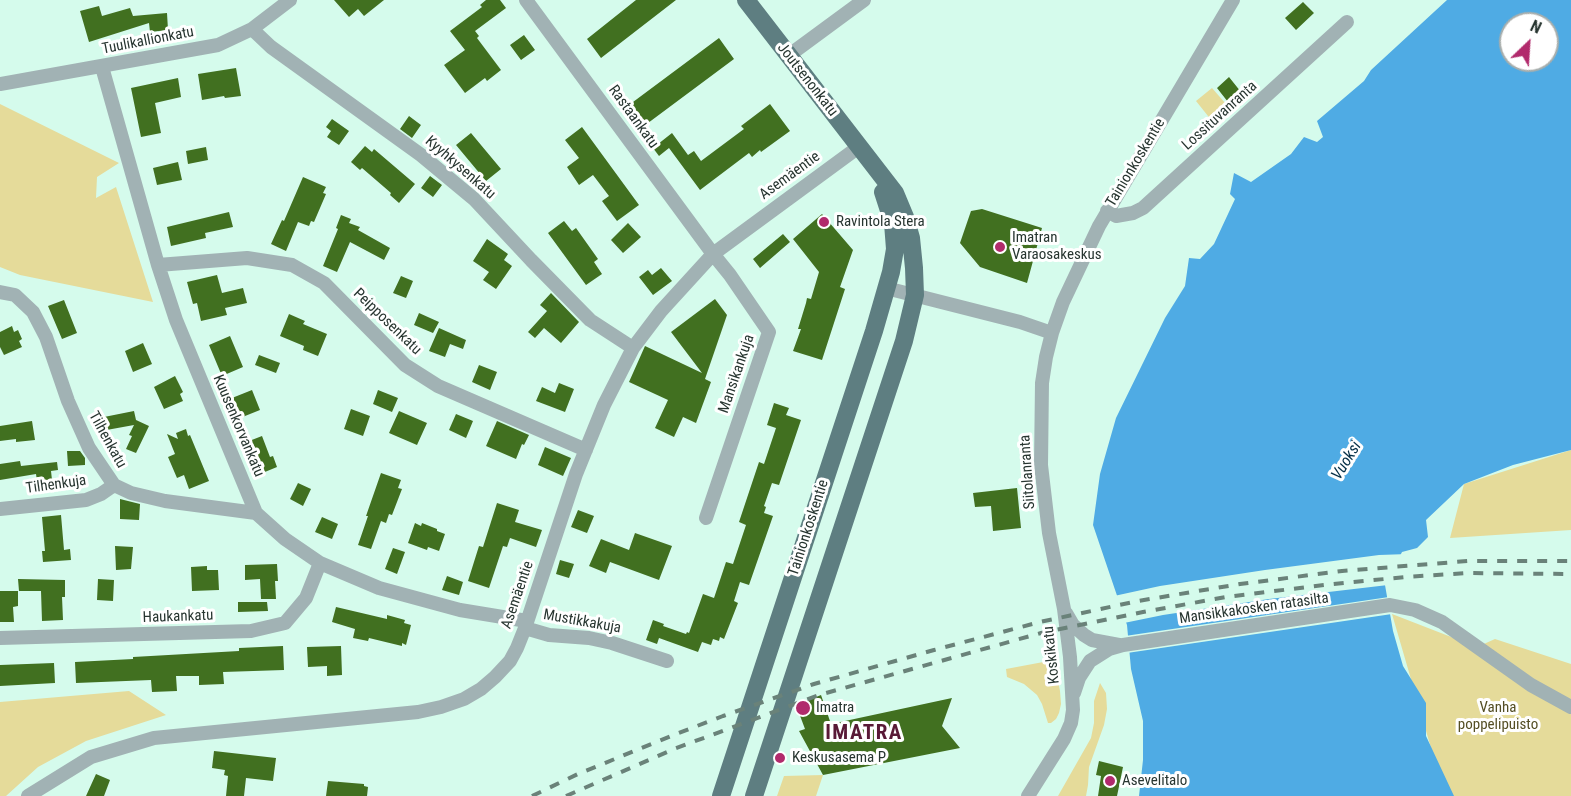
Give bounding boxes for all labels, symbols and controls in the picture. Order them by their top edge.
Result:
north arrow [1499,12,1559,72]
text: N [1528,16,1544,38]
street label: Tuulikallionkatu [101,23,195,59]
street label: Joutsenonkatu [773,40,841,120]
street label: Lossituvanranta [1179,78,1261,154]
street label: Rastaankatu [604,82,662,152]
street label: Tainionkoskentie [1103,115,1169,211]
street label: Kyyhkysenkatu [421,133,499,203]
street label: Asemäentie [756,148,824,204]
place label: Ravintola Stera [836,213,925,231]
marker: Ravintola Stera [817,215,831,229]
place label: Imatran Varaosakeskus [1012,229,1102,264]
marker: Imatran Varaosakeskus [993,240,1007,254]
street label: Peipposenkatu [349,285,425,359]
street label: Mansikankuja [715,332,759,416]
street label: Kuusenkorvankatu [208,372,268,480]
street label: Tilhenkatu [84,409,130,471]
street label: Siitolanranta [1016,434,1040,510]
water label: Vuoksi [1328,438,1366,484]
street label: Tilhenkuja [25,472,87,498]
street label: Tainionkoskentie [785,478,833,578]
street label: Asemäentie [498,559,538,631]
street label: Mansikkakosken ratasilta [1178,590,1330,628]
street label: Mustikkakuja [542,606,622,638]
street label: Haukankatu [142,607,214,627]
street label: Koskikatu [1040,625,1064,685]
marker: Imatra [794,699,812,717]
place label: Imatra [816,699,854,717]
park label: Vanha poppelipuisto [1458,699,1538,734]
district label: IMATRA [825,721,903,747]
place label: Keskusasema P [792,749,886,767]
marker: Keskusasema P [773,751,787,765]
place label: Asevelitalo [1122,772,1187,790]
marker: Asevelitalo [1103,774,1117,788]

